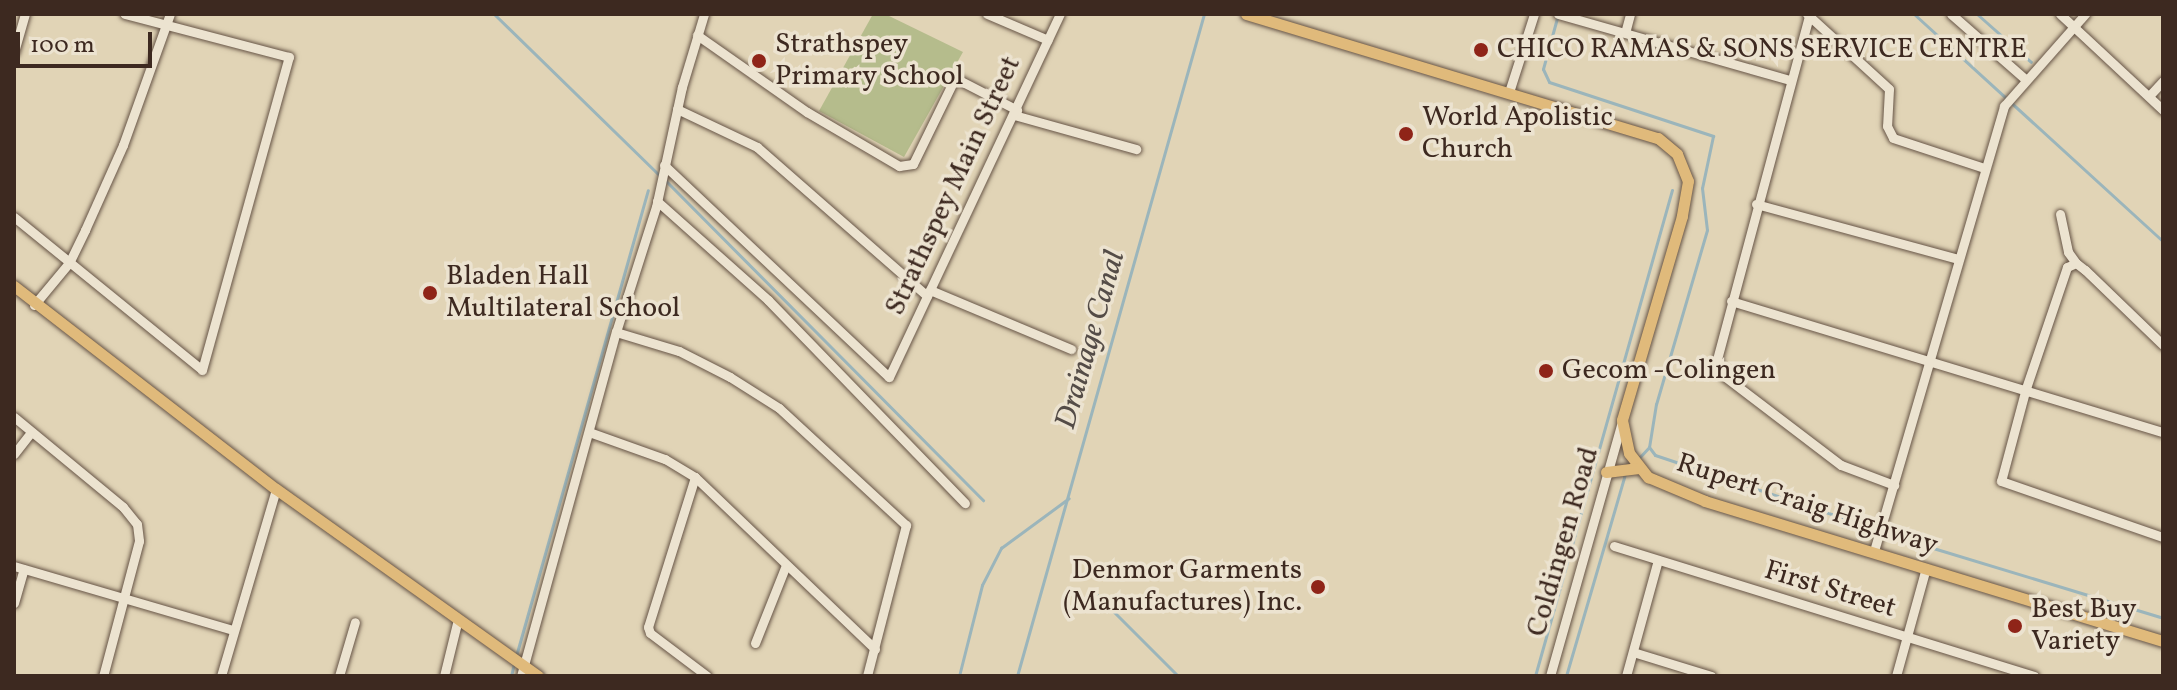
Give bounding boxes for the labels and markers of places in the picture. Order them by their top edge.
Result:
place label: Strathspey Primary School [775,28,964,94]
place label: CHICO RAMAS & SONS SERVICE CENTRE [1497,33,2027,67]
marker: CHICO RAMAS & SONS SERVICE CENTRE [1472,41,1490,59]
marker: Strathspey Primary School [750,52,768,70]
place label: World Apolistic Church [1422,101,1613,167]
marker: World Apolistic Church [1397,125,1415,143]
place label: Bladen Hall Multilateral School [446,260,680,326]
marker: Bladen Hall Multilateral School [421,284,439,302]
place label: Gecom -Colingen [1562,354,1777,388]
marker: Gecom -Colingen [1537,362,1555,380]
place label: Denmor Garments (Manufactures) Inc. [1063,554,1302,620]
marker: Denmor Garments (Manufactures) Inc. [1309,578,1327,596]
place label: Best Buy Variety [2031,593,2137,659]
marker: Best Buy Variety [2006,617,2024,635]

